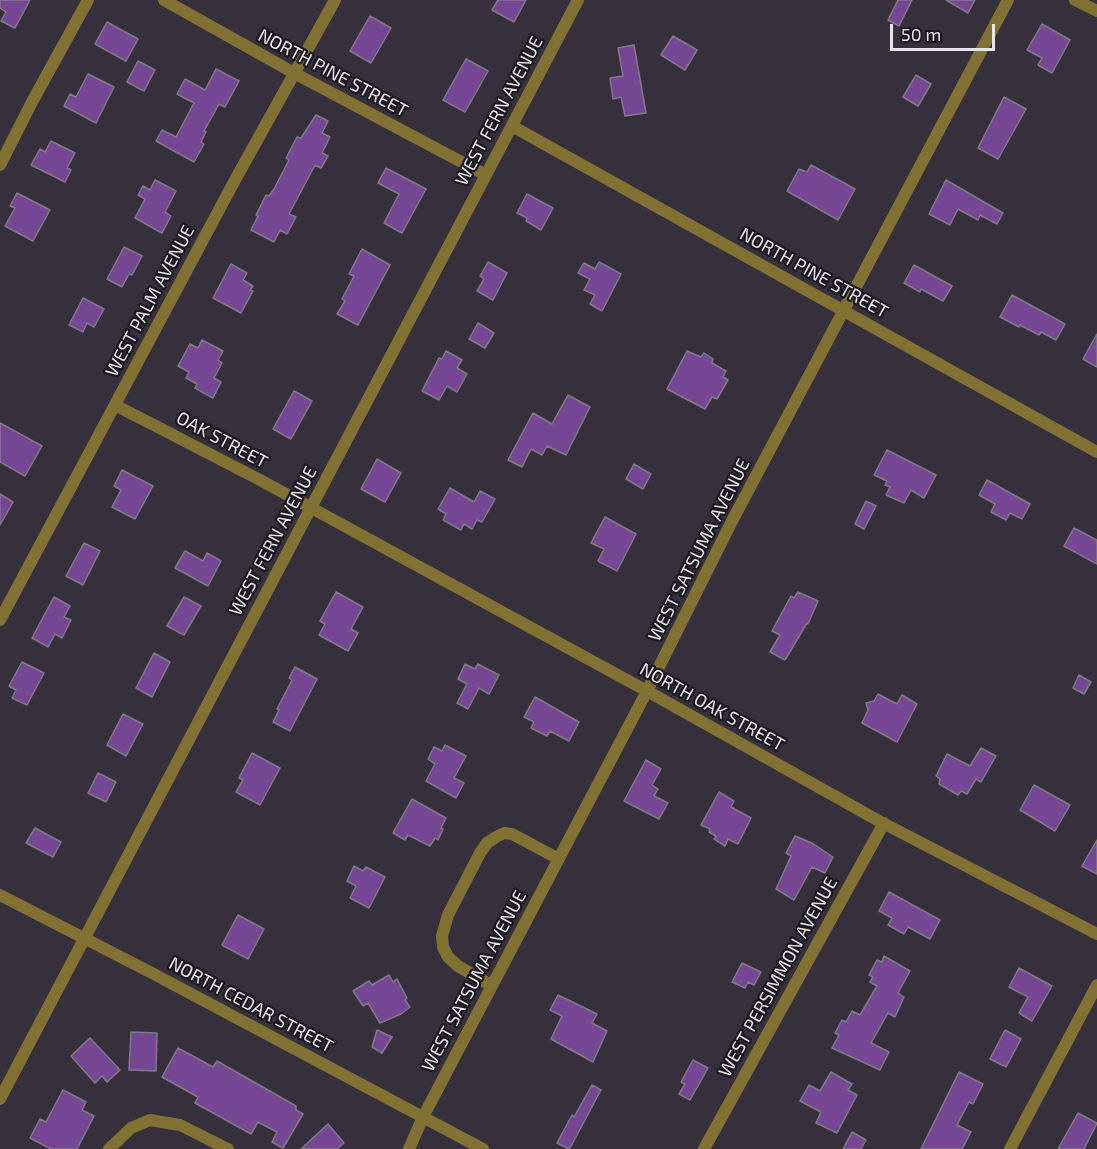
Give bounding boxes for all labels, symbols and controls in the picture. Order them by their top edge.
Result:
scale bar [893,12,998,50]
text: 50 m [901,23,941,45]
street label: NORTH PINE STREET [254,24,412,122]
street label: WEST FERN AVENUE [451,33,547,189]
street label: WEST PALM AVENUE [101,222,199,380]
street label: NORTH PINE STREET [736,223,892,323]
street label: OAK STREET [173,407,271,473]
street label: WEST SATSUMA AVENUE [644,455,754,645]
street label: WEST FERN AVENUE [225,463,321,619]
street label: NORTH OAK STREET [636,658,788,756]
street label: WEST PERSIMMON AVENUE [714,873,842,1081]
street label: WEST SATSUMA AVENUE [417,887,531,1075]
street label: NORTH CEDAR STREET [165,953,337,1057]

